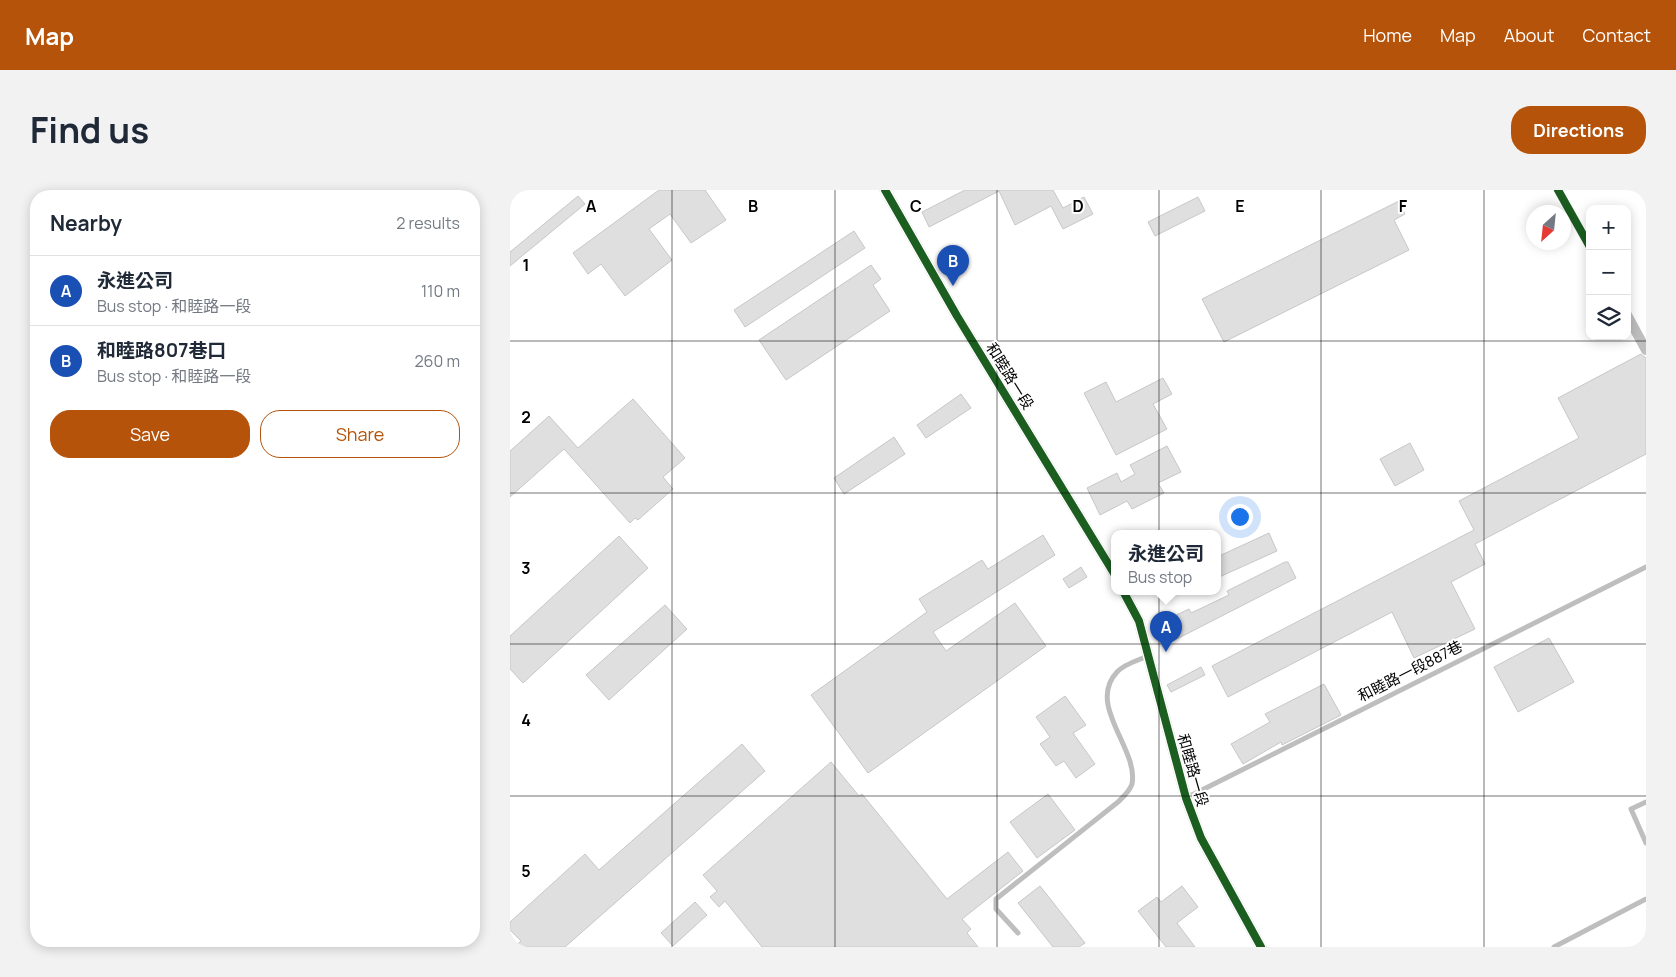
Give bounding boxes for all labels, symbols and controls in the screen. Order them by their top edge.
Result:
text: Map [25,19,74,52]
text: Home [1363,23,1412,47]
text: Map [1440,23,1476,47]
text: About [1504,23,1554,47]
text: Contact [1582,23,1651,47]
text: Find us [30,106,149,154]
button: Directions [1511,106,1646,154]
text: A [586,195,597,217]
text: B [748,195,758,217]
text: C [910,195,922,217]
text: D [1072,195,1084,217]
text: E [1235,195,1245,217]
text: F [1399,195,1408,217]
north arrow [1526,205,1571,250]
map controls [1586,205,1631,340]
button: + [1586,205,1631,250]
text: Nearby [50,209,122,237]
text: 2 results [396,212,460,234]
pin: B [937,245,969,286]
button: − [1586,250,1631,295]
text: 1 [522,254,530,276]
text: 永進公司 [97,267,173,293]
text: A [61,280,71,302]
text: 110 m [421,280,460,302]
text: Bus stop · 和睦路一段 [97,295,251,317]
button: layers [1586,295,1631,340]
text: 和睦路807巷口 [97,337,226,363]
street label: 和睦路一段 [981,339,1039,413]
text: B [61,350,71,372]
text: 260 m [414,350,460,372]
text: Bus stop · 和睦路一段 [97,365,251,387]
text: 2 [521,406,531,428]
button: Save [50,410,250,458]
button: Share [260,410,460,458]
your location [1227,504,1253,530]
popup [1111,530,1221,595]
text: 永進公司 [1128,540,1204,566]
text: 3 [521,557,531,579]
text: Bus stop [1128,566,1192,588]
pin: A [1150,611,1182,652]
street label: 和睦路一段887巷 [1354,636,1466,706]
text: 4 [521,709,531,731]
street label: 和睦路一段 [1173,731,1213,809]
text: 5 [521,860,531,882]

